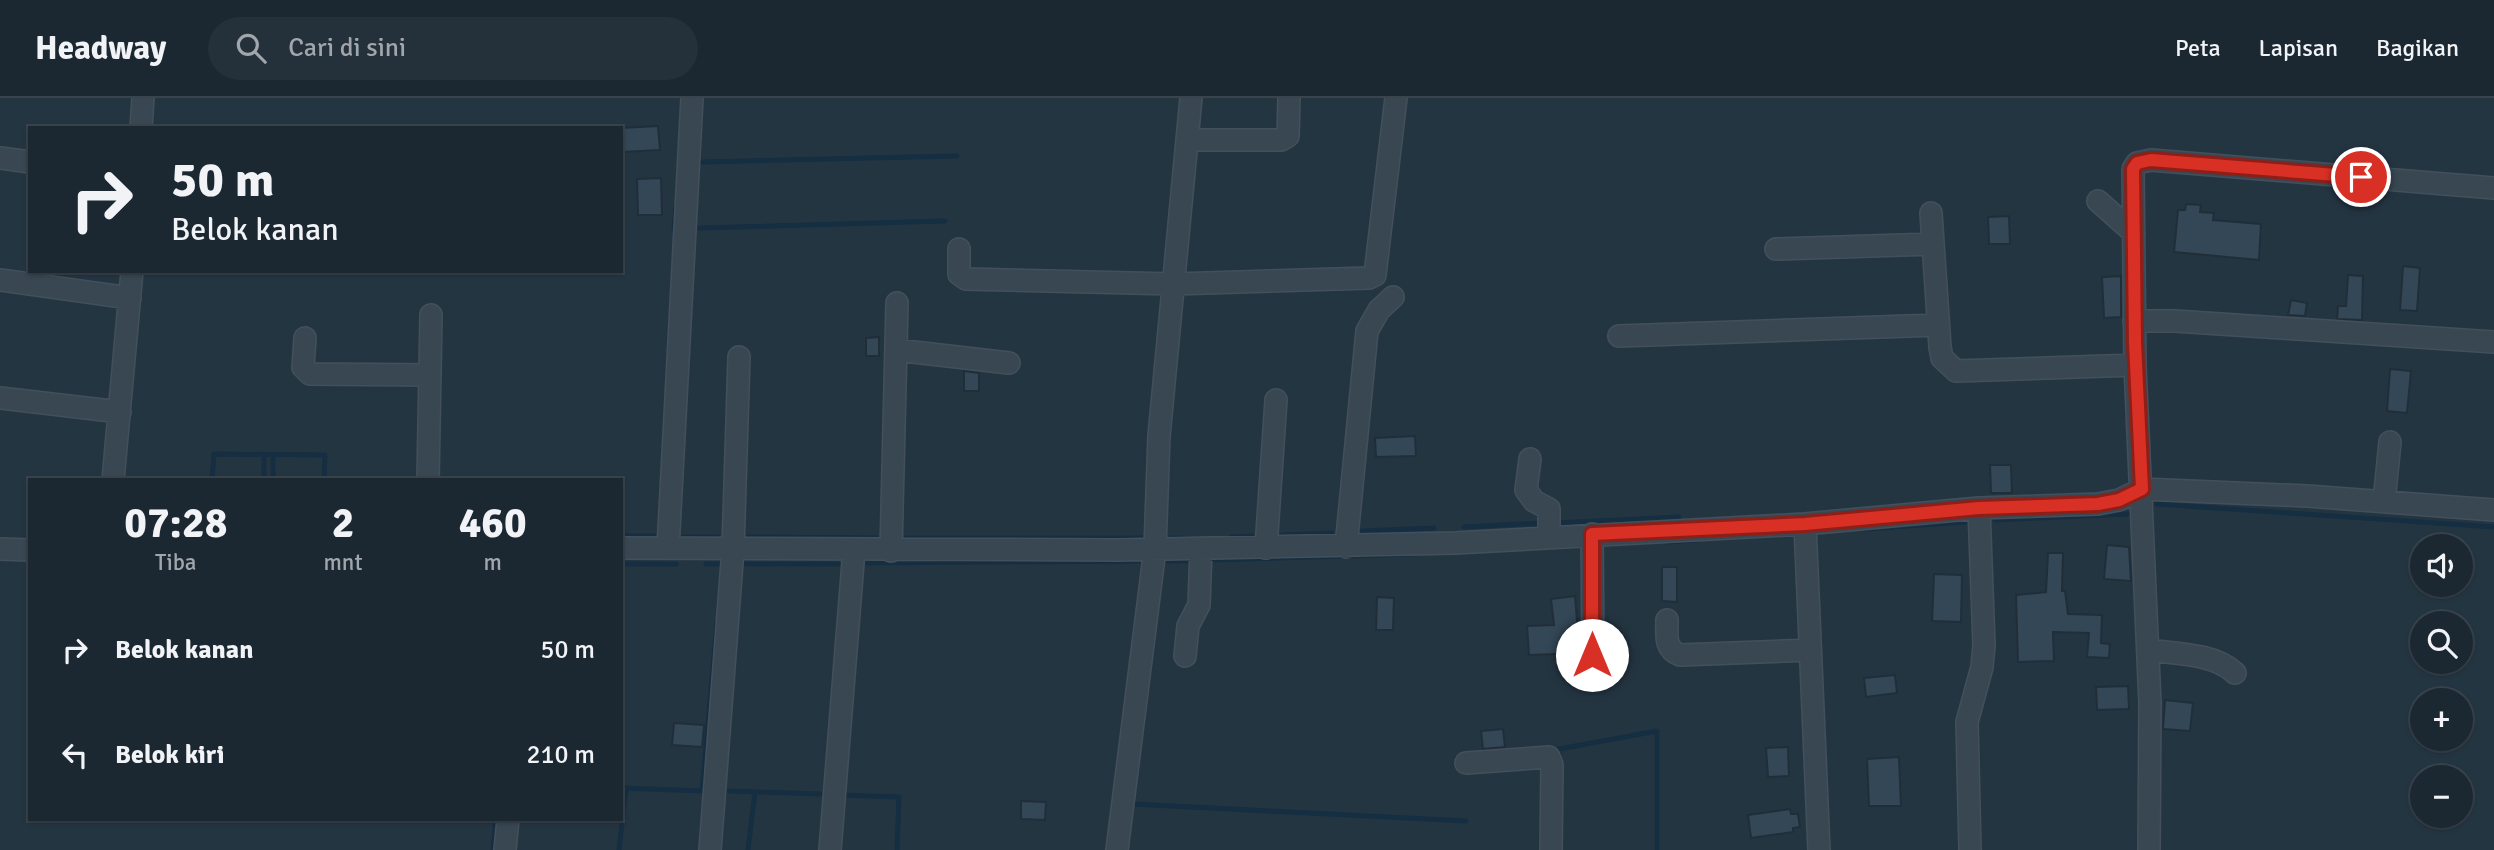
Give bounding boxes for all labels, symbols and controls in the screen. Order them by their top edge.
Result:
search box [208,17,698,80]
text: Headway [35,28,166,69]
icon: search [232,29,270,67]
text: Cari di sini [288,32,406,64]
text: Peta [2175,33,2221,63]
text: Lapisan [2259,33,2338,63]
text: Bagikan [2376,33,2459,63]
pin [2331,147,2391,207]
text: 50 m [171,150,274,210]
icon: right [56,154,147,245]
icon: arrive [2342,158,2380,196]
text: Belok kanan [171,210,339,249]
text: 07:28 [124,498,227,549]
text: 2 [332,498,354,549]
text: 460 [459,498,527,549]
map controls [2410,534,2473,828]
button: sound [2410,534,2473,597]
text: Tiba [155,548,196,577]
text: mnt [324,548,362,577]
text: m [484,548,502,577]
button: search [2410,611,2473,674]
position arrow [1555,618,1629,692]
icon: right [56,631,94,669]
text: Belok kanan [115,634,253,666]
text: 50 m [540,634,595,666]
button: + [2410,688,2473,751]
icon: left [56,736,94,774]
text: Belok kiri [115,739,224,771]
text: 210 m [526,739,595,771]
button: − [2410,765,2473,828]

